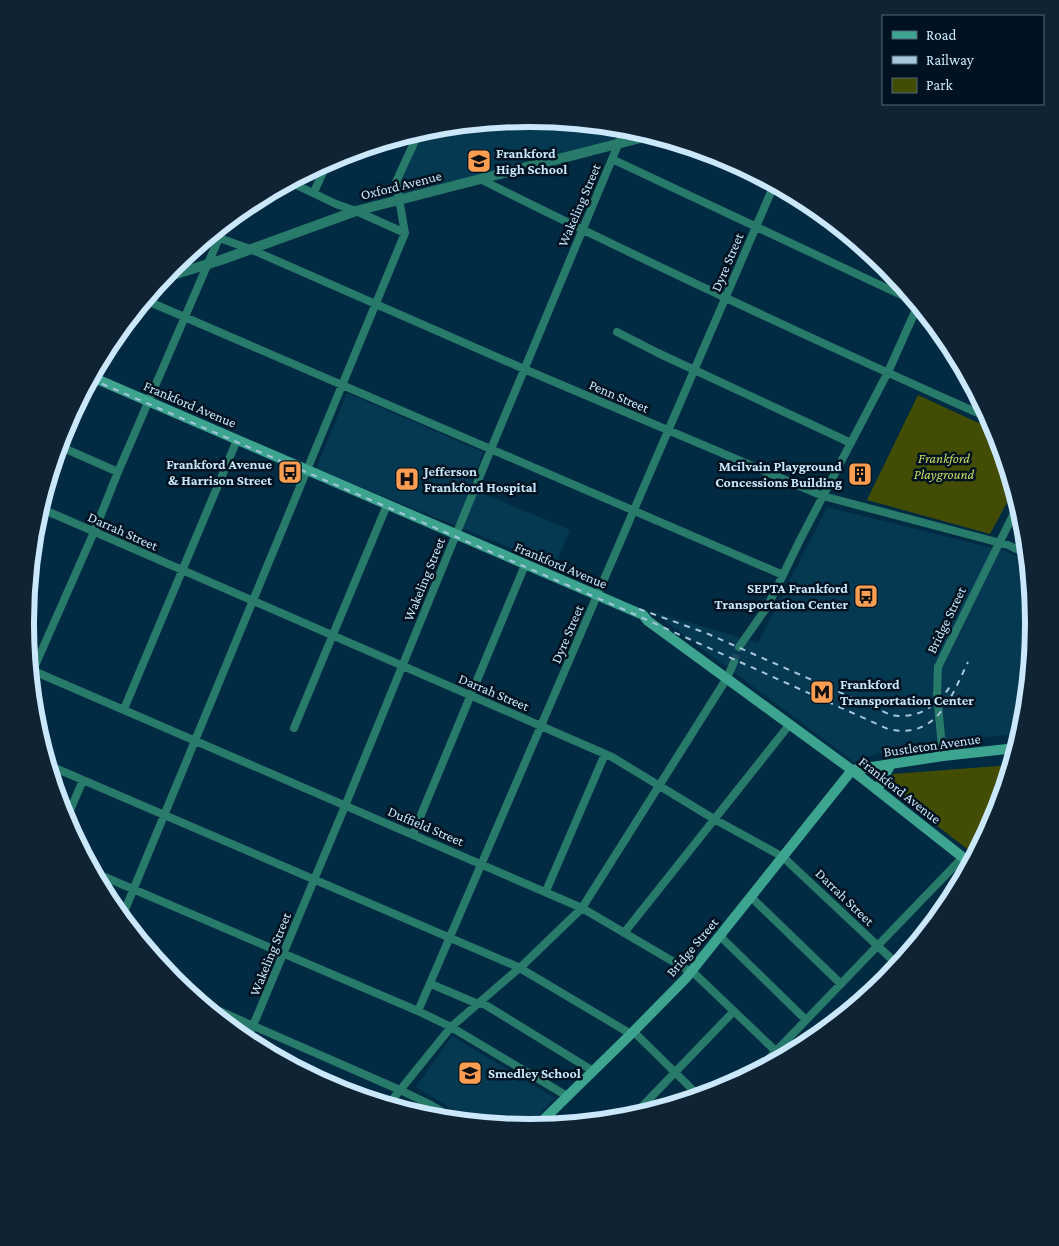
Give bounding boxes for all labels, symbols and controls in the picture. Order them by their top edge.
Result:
legend [882,15,1044,105]
text: Road [926,27,957,43]
text: Railway [926,52,974,69]
text: Park [926,77,953,93]
place label: Frankford High School [496,145,567,177]
school or university icon: Frankford High School [466,148,492,174]
street label: Wakeling Street [554,161,604,249]
street label: Oxford Avenue [359,167,443,203]
street label: Dyre Street [708,230,747,294]
street label: Penn Street [587,376,652,416]
street label: Frankford Avenue [141,377,239,431]
park label: Frankford Playground [914,450,975,482]
place label: Frankford Avenue & Harrison Street [166,456,273,488]
place label: Mcilvain Playground Concessions Building [715,458,842,490]
bus stop icon: Frankford Avenue & Harrison Street [277,459,303,485]
building icon: Mcilvain Playground Concessions Building [847,461,873,487]
place label: Jefferson Frankford Hospital [422,463,537,495]
hospital icon: Jefferson Frankford Hospital [394,466,420,492]
street label: Darrah Street [86,508,161,554]
street label: Wakeling Street [400,535,448,623]
street label: Frankford Avenue [512,538,610,592]
place label: SEPTA Frankford Transportation Center [714,580,848,612]
bus stop icon: SEPTA Frankford Transportation Center [853,583,879,609]
street label: Bridge Street [923,584,969,656]
street label: Dyre Street [548,602,587,666]
street label: Darrah Street [456,670,532,714]
place label: Frankford Transportation Center [840,676,974,708]
metro station icon: Frankford Transportation Center [809,679,835,705]
street label: Bustleton Avenue [882,730,982,760]
street label: Frankford Avenue [856,753,944,827]
street label: Duffield Street [386,803,467,849]
street label: Darrah Street [812,865,878,929]
street label: Wakeling Street [246,910,294,998]
street label: Bridge Street [663,914,721,980]
school or university icon: Smedley School [457,1060,483,1086]
place label: Smedley School [488,1065,581,1081]

